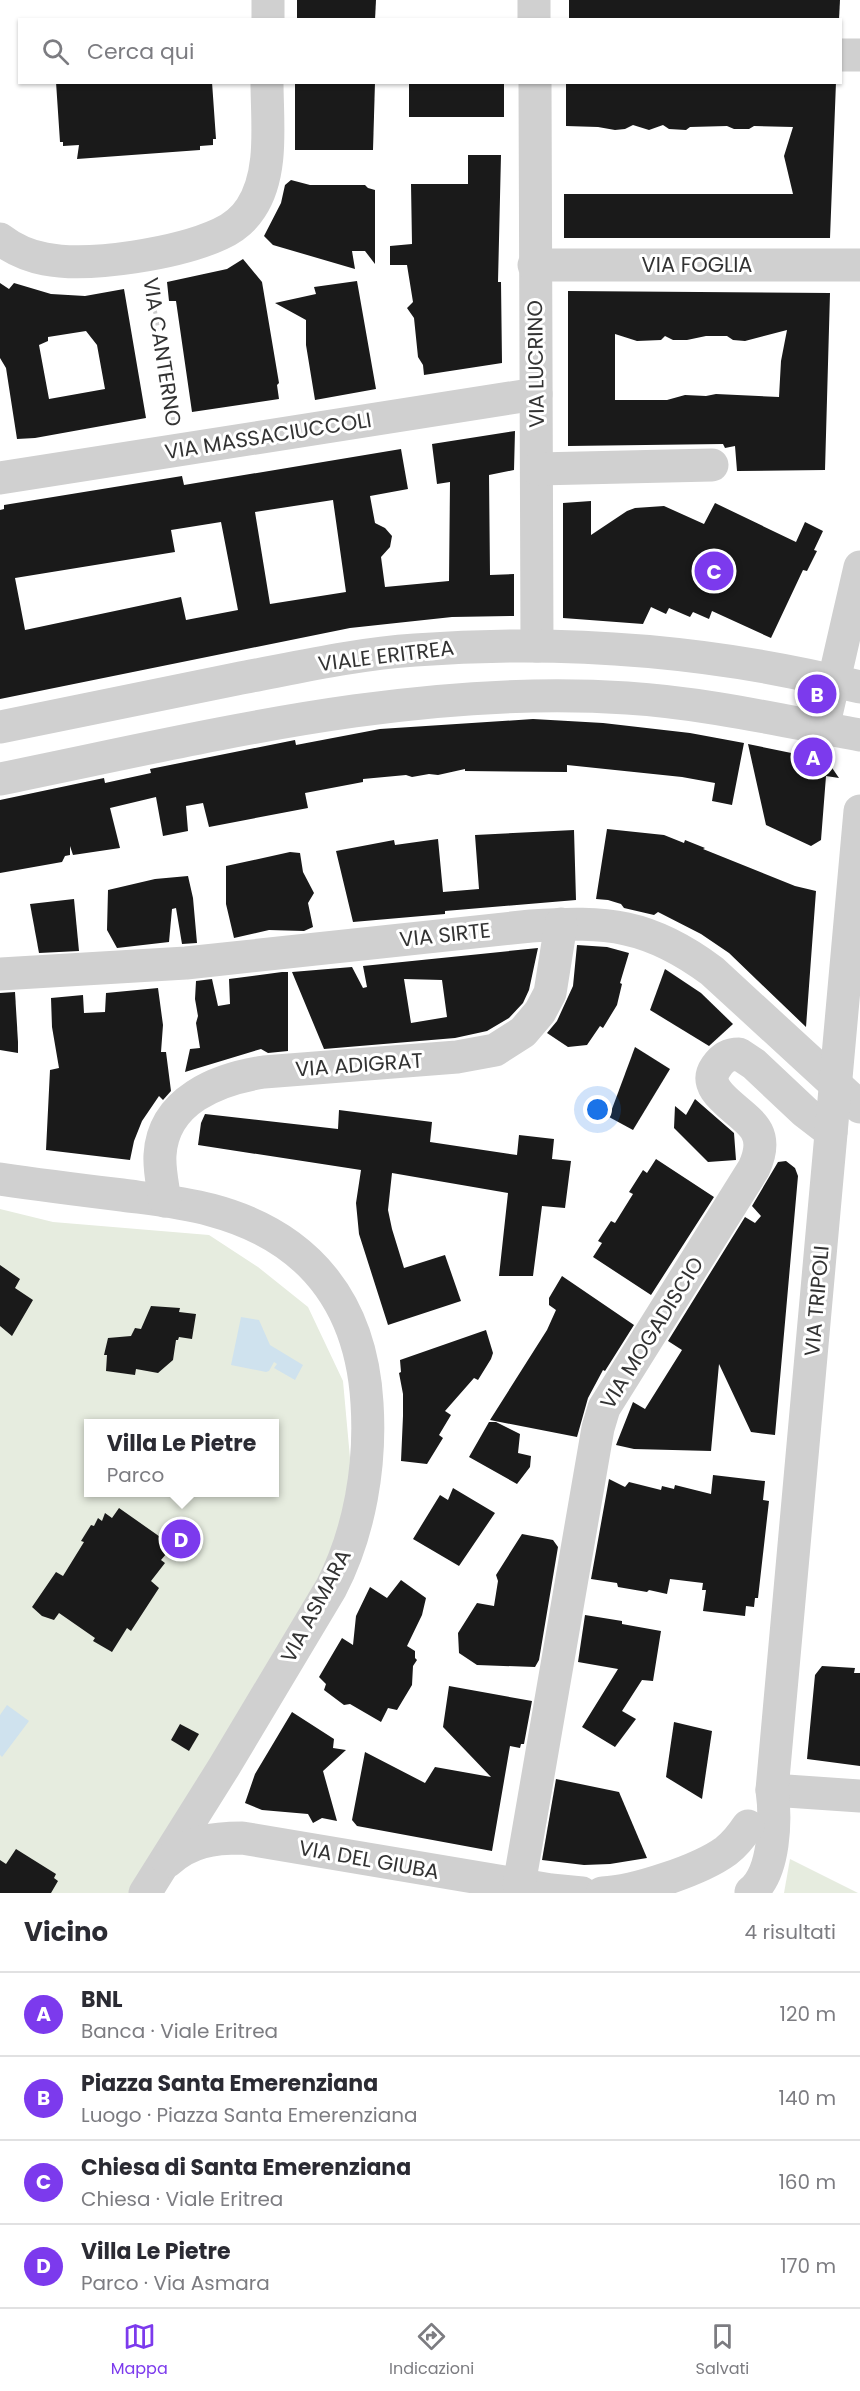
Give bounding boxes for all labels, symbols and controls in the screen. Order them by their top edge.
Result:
search box [18,18,842,84]
icon: search [39,35,72,68]
text: Cerca qui [87,36,194,67]
street label: VIA FOGLIA [642,250,752,279]
street label: VIA CANTERNO [136,275,189,428]
street label: VIA LUCRINO [520,300,551,428]
street label: VIA MASSACIUCCOLI [162,405,373,466]
pin: C [694,548,734,594]
street label: VIALE ERITREA [316,633,456,678]
pin: B [798,672,836,716]
pin: A [794,734,832,780]
street label: VIA SIRTE [398,915,492,954]
street label: VIA ADIGRAT [294,1046,424,1083]
your location [583,1095,612,1124]
street label: VIA TRIPOLI [797,1244,836,1358]
street label: VIA MOGADISCIO [593,1251,710,1414]
popup [84,1419,279,1497]
text: Villa Le Pietre [107,1428,256,1459]
text: Parco [107,1461,164,1489]
pin: D [162,1516,201,1562]
street label: VIA ASMARA [273,1544,358,1668]
street label: VIA DEL GIUBA [297,1833,442,1886]
text: Vicino [24,1914,108,1950]
text: 4 risultati [745,1918,836,1946]
text: BNL [81,1984,123,2015]
text: A [36,2000,51,2028]
text: 120 m [780,2000,836,2028]
text: Banca · Viale Eritrea [81,2017,278,2045]
text: Piazza Santa Emerenziana [81,2068,378,2099]
text: B [37,2084,50,2112]
text: 140 m [779,2084,836,2112]
text: Luogo · Piazza Santa Emerenziana [81,2101,418,2129]
text: Chiesa di Santa Emerenziana [81,2152,411,2183]
text: C [36,2168,51,2196]
text: 160 m [778,2168,836,2196]
text: Chiesa · Viale Eritrea [81,2185,283,2213]
text: Villa Le Pietre [81,2236,231,2267]
text: D [36,2252,51,2280]
text: 170 m [780,2252,836,2280]
text: Parco · Via Asmara [81,2269,270,2297]
tab: Mappa [111,2320,168,2381]
tab: Indicazioni [389,2320,474,2381]
tab: Salvati [696,2320,749,2381]

